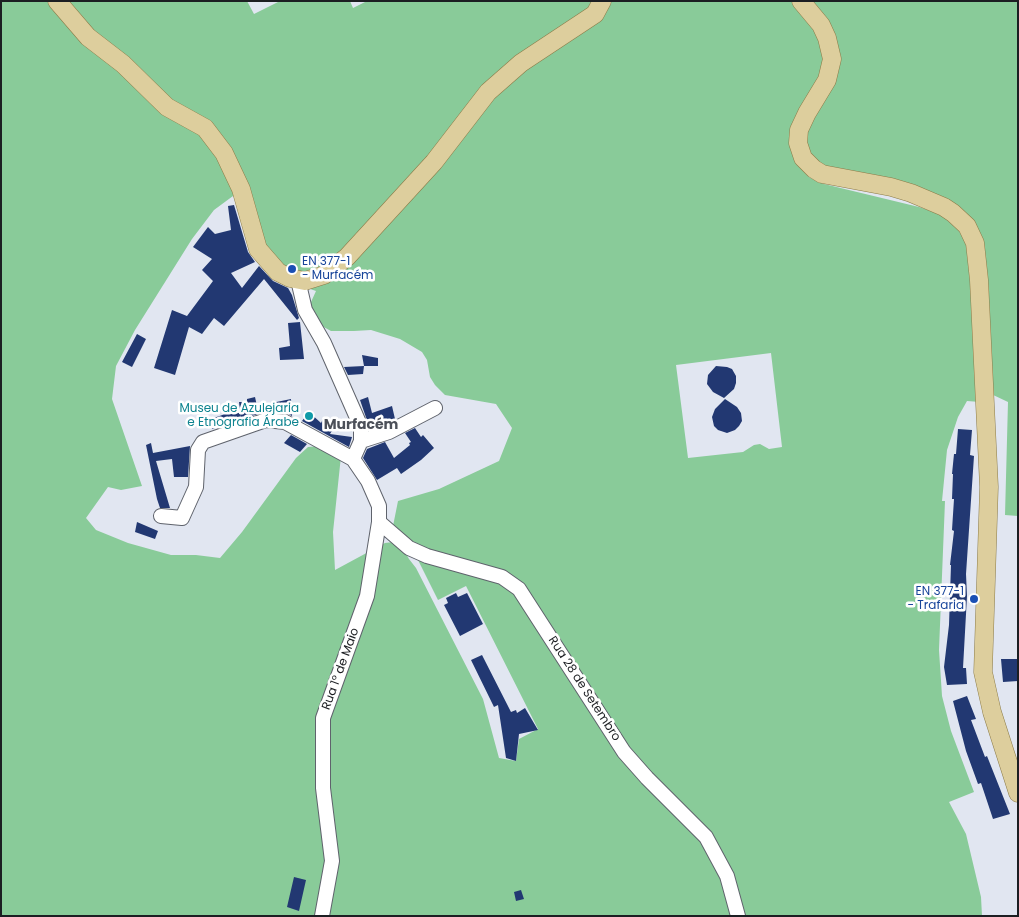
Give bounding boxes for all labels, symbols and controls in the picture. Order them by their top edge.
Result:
place label: EN 377-1 - Murfacém [302,255,373,283]
marker: EN 377-1 - Murfacém [286,263,298,275]
place label: Museu de Azulejaria e Etnografia Árabe [179,402,299,430]
marker: Museu de Azulejaria e Etnografia Árabe [303,410,315,422]
district label: Murfacém [324,417,398,433]
place label: EN 377-1 - Trafaria [908,585,964,613]
marker: EN 377-1 - Trafaria [968,593,980,605]
street label: Rua 1º de Maio [319,626,363,712]
street label: Rua 28 de Setembro [545,634,623,744]

